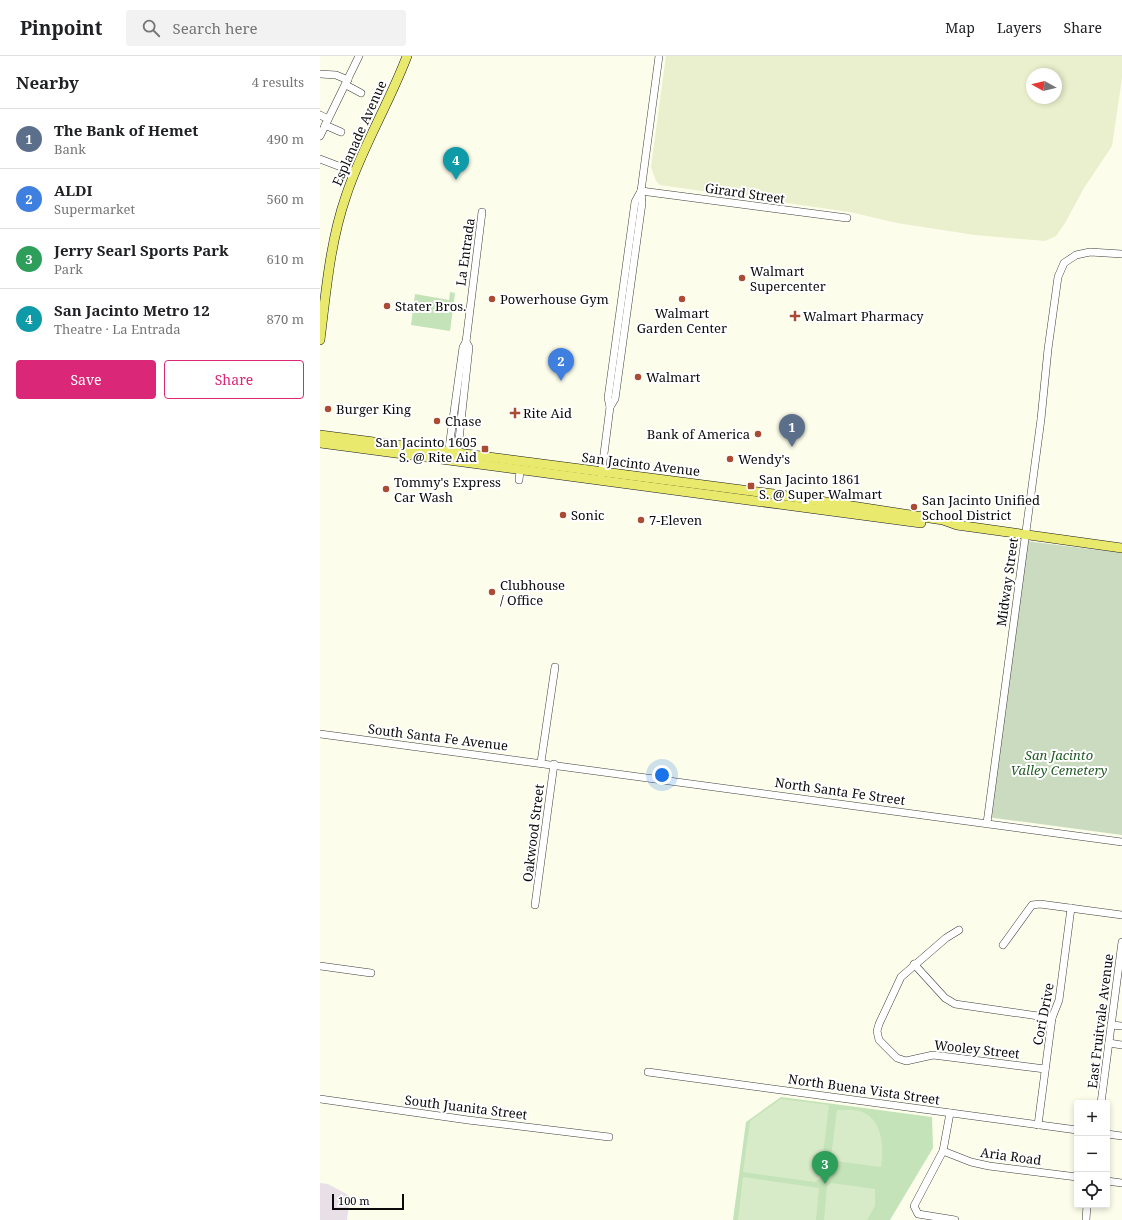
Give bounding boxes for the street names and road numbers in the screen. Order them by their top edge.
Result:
street label: Esplanade Avenue [328,77,390,189]
street label: Girard Street [704,178,786,208]
street label: La Entrada [451,217,479,287]
street label: San Jacinto Avenue [581,448,701,480]
street label: Midway Street [992,536,1022,628]
street label: South Santa Fe Avenue [367,719,509,755]
street label: North Santa Fe Street [774,773,907,809]
street label: Oakwood Street [518,783,548,883]
street label: East Fruitvale Avenue [1083,953,1117,1089]
street label: Cori Drive [1028,981,1058,1047]
street label: Wooley Street [933,1036,1021,1062]
street label: North Buena Vista Street [787,1069,941,1109]
street label: South Juanita Street [404,1091,529,1123]
street label: Aria Road [979,1143,1043,1169]

